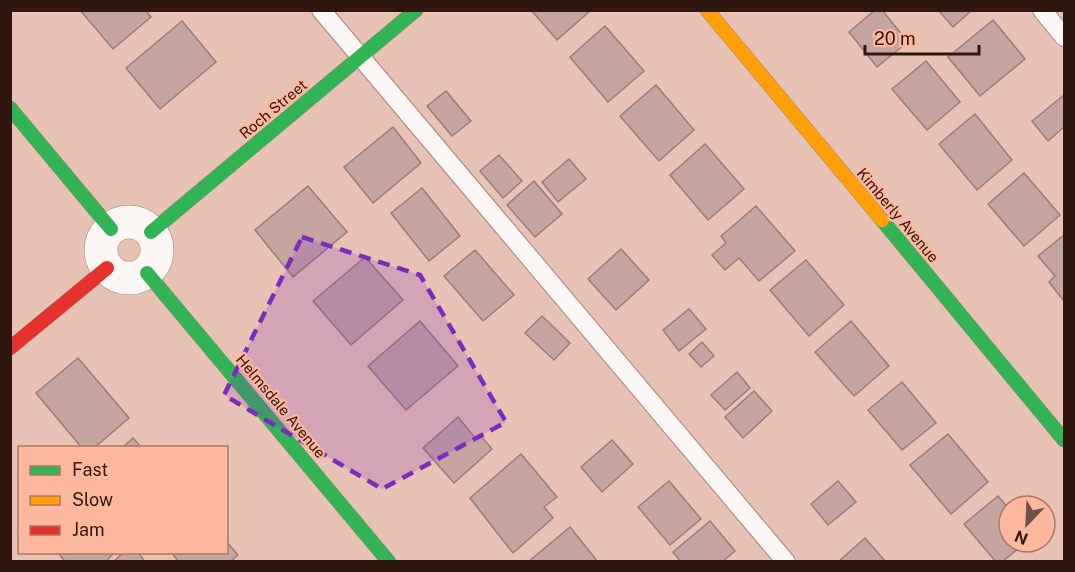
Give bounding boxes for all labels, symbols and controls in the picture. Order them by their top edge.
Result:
scale bar [865,18,979,56]
text: 20 m [874,28,916,49]
street label: Roch Street [236,76,310,142]
street label: Kimberly Avenue [854,164,942,266]
street label: Helmsdale Avenue [233,351,329,461]
legend [18,446,228,554]
text: Fast [72,459,108,480]
text: Slow [72,489,113,510]
north arrow [997,494,1057,554]
text: Jam [72,519,105,540]
text: N [1012,526,1031,549]

